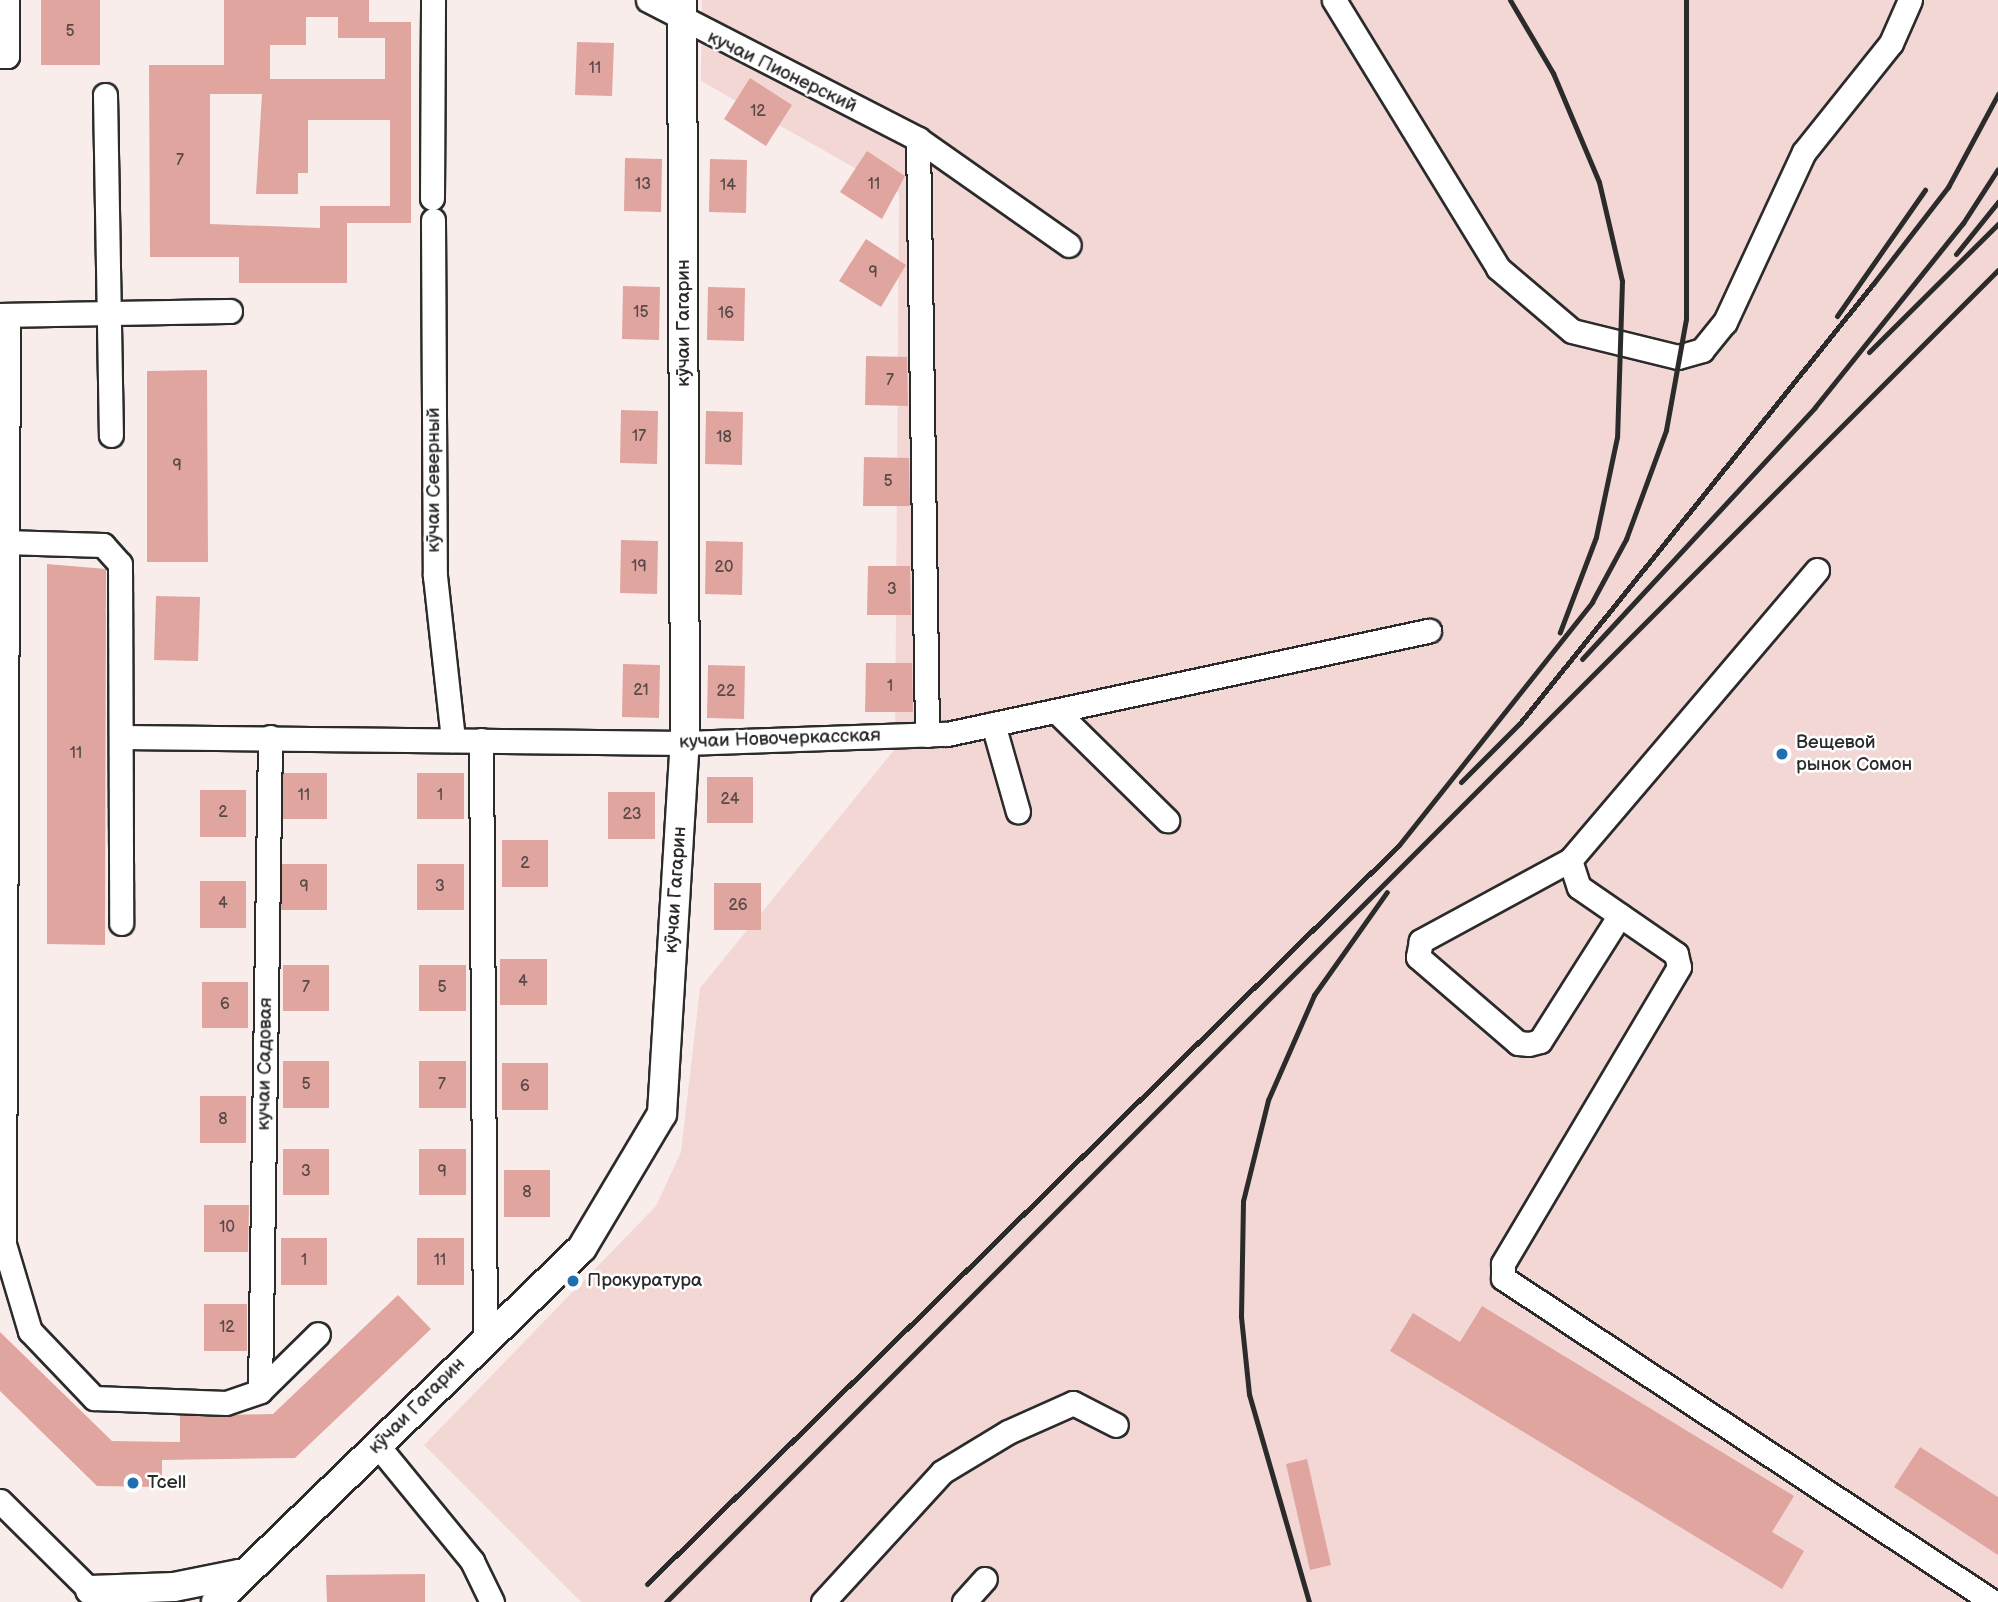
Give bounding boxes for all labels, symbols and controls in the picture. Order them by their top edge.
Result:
house number: 5 [65,22,75,42]
street label: кучаи Пионерский [704,26,860,118]
house number: 11 [589,59,601,79]
house number: 12 [750,102,766,122]
house number: 7 [176,151,184,171]
house number: 13 [635,175,651,195]
house number: 11 [868,175,880,195]
house number: 14 [720,176,736,196]
street label: кӯчаи Гагарин [673,259,695,387]
house number: 9 [868,263,878,283]
house number: 15 [633,303,649,323]
house number: 16 [718,304,734,324]
house number: 7 [886,371,894,391]
street label: кӯчаи Северный [423,407,445,553]
house number: 17 [632,427,646,447]
house number: 18 [716,428,732,448]
house number: 9 [172,456,182,476]
house number: 5 [883,472,893,492]
house number: 19 [631,557,647,577]
house number: 20 [715,558,733,578]
house number: 3 [887,580,897,600]
house number: 1 [887,677,893,697]
house number: 21 [633,681,649,701]
house number: 22 [717,682,735,702]
street label: кучаи Новочеркасская [679,724,881,754]
place label: Вещевой рынок Сомон [1796,732,1912,776]
house number: 11 [70,744,82,764]
marker: Вещевой рынок Сомон [1774,746,1790,762]
house number: 11 [298,786,310,806]
house number: 1 [437,786,443,806]
house number: 24 [721,790,739,810]
house number: 2 [218,803,228,823]
house number: 23 [623,805,641,825]
street label: кӯчаи Гагарин [660,826,692,954]
house number: 2 [520,854,530,874]
house number: 9 [299,877,309,897]
house number: 3 [435,877,445,897]
house number: 4 [218,894,228,914]
house number: 26 [728,896,748,916]
house number: 4 [518,972,528,992]
house number: 7 [302,978,310,998]
house number: 5 [437,978,447,998]
house number: 6 [220,995,230,1015]
street label: кучаи Садовая [252,997,278,1131]
house number: 5 [301,1075,311,1095]
house number: 7 [438,1075,446,1095]
house number: 6 [520,1077,530,1097]
house number: 8 [218,1110,228,1130]
house number: 3 [301,1162,311,1182]
house number: 9 [437,1162,447,1182]
house number: 8 [522,1183,532,1203]
house number: 10 [219,1218,235,1238]
house number: 1 [301,1251,307,1271]
house number: 11 [434,1251,446,1271]
place label: Прокуратура [587,1270,702,1292]
marker: Прокуратура [565,1273,581,1289]
house number: 12 [219,1318,235,1338]
street label: кӯчаи Гагарин [364,1353,470,1459]
place label: Tcell [147,1472,186,1494]
marker: Tcell [125,1475,141,1491]

